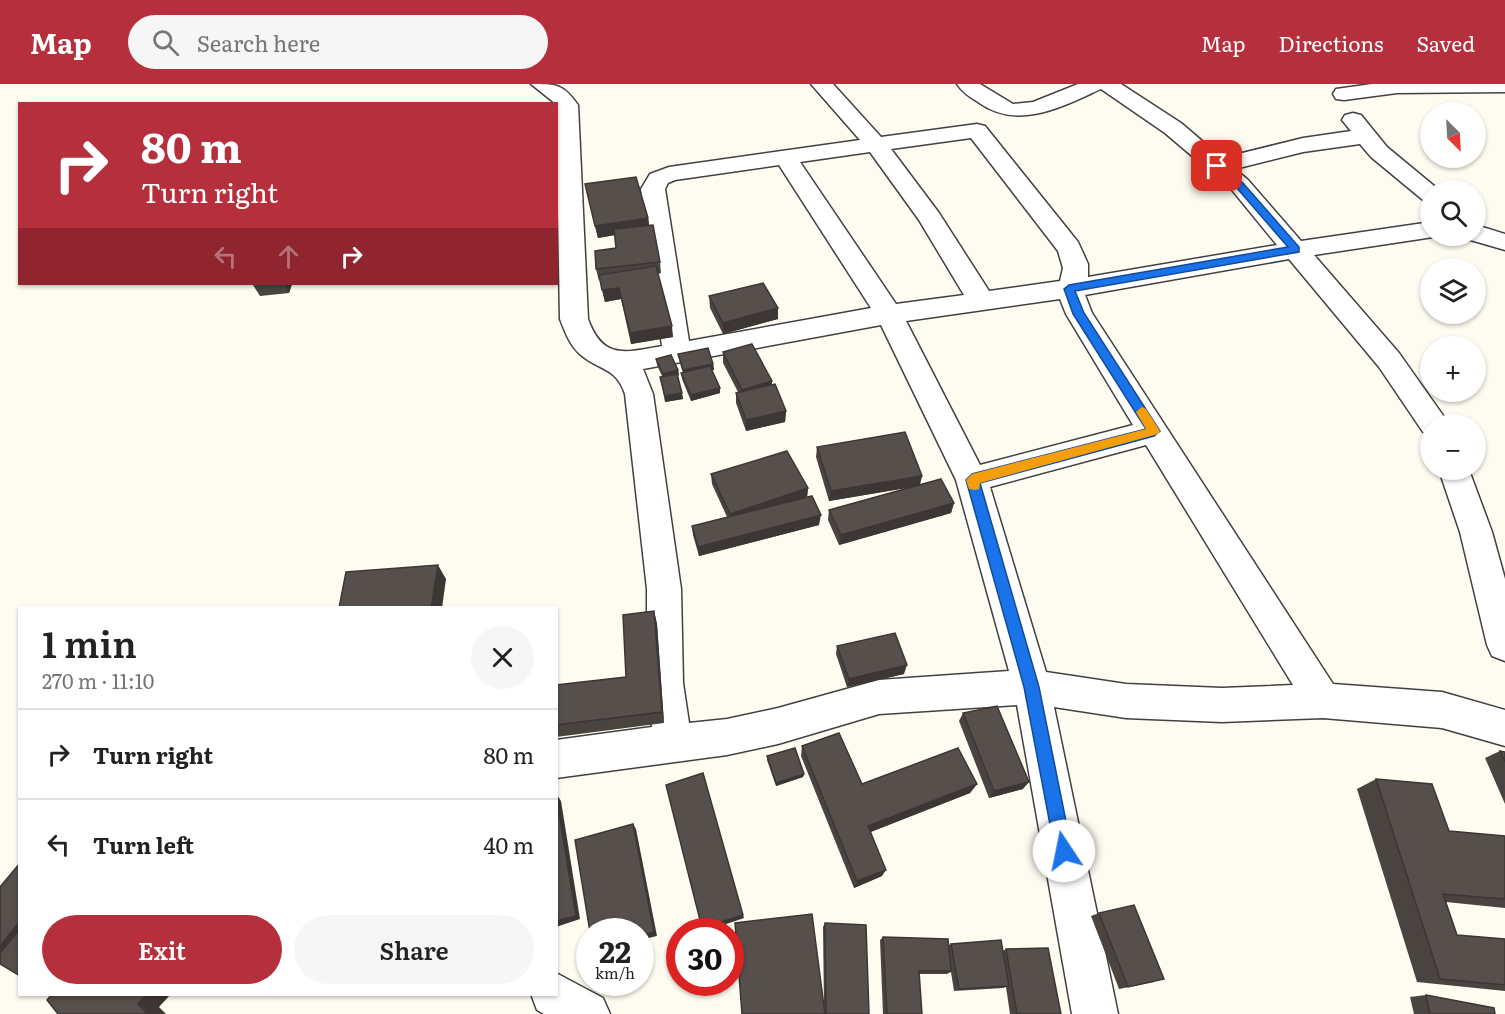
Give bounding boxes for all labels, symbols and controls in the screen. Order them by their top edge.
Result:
search box [128,15,548,69]
text: Map [30,21,92,63]
icon: search [149,26,182,59]
text: Search here [197,26,320,59]
text: Map [1201,27,1246,58]
text: Directions [1279,27,1384,58]
text: Saved [1417,27,1475,58]
north arrow [1420,102,1486,168]
map controls [1420,102,1486,480]
text: 80 m [141,114,242,176]
icon: right [42,126,120,204]
pin [1191,140,1242,191]
icon: arrive [1200,149,1233,182]
text: Turn right [141,171,278,211]
button: search [1420,180,1486,246]
icon: left [209,240,242,273]
icon: ahead [272,240,305,273]
icon: right [335,240,368,273]
button: layers [1420,258,1486,324]
button: + [1420,336,1486,402]
button: − [1420,414,1486,480]
text: 1 min [42,616,137,669]
button: close [471,626,534,689]
text: 270 m · 11:10 [42,665,154,695]
icon: right [42,738,75,771]
text: Turn right [93,738,213,771]
text: 80 m [483,738,534,771]
position arrow [1032,819,1096,883]
icon: left [42,828,75,861]
text: Turn left [93,828,194,861]
text: 40 m [483,828,534,861]
button: Exit [42,915,282,984]
button: Share [294,915,534,984]
speed limit sign: 30 [666,918,744,996]
text: 22 [599,928,631,972]
text: km/h [595,961,635,984]

